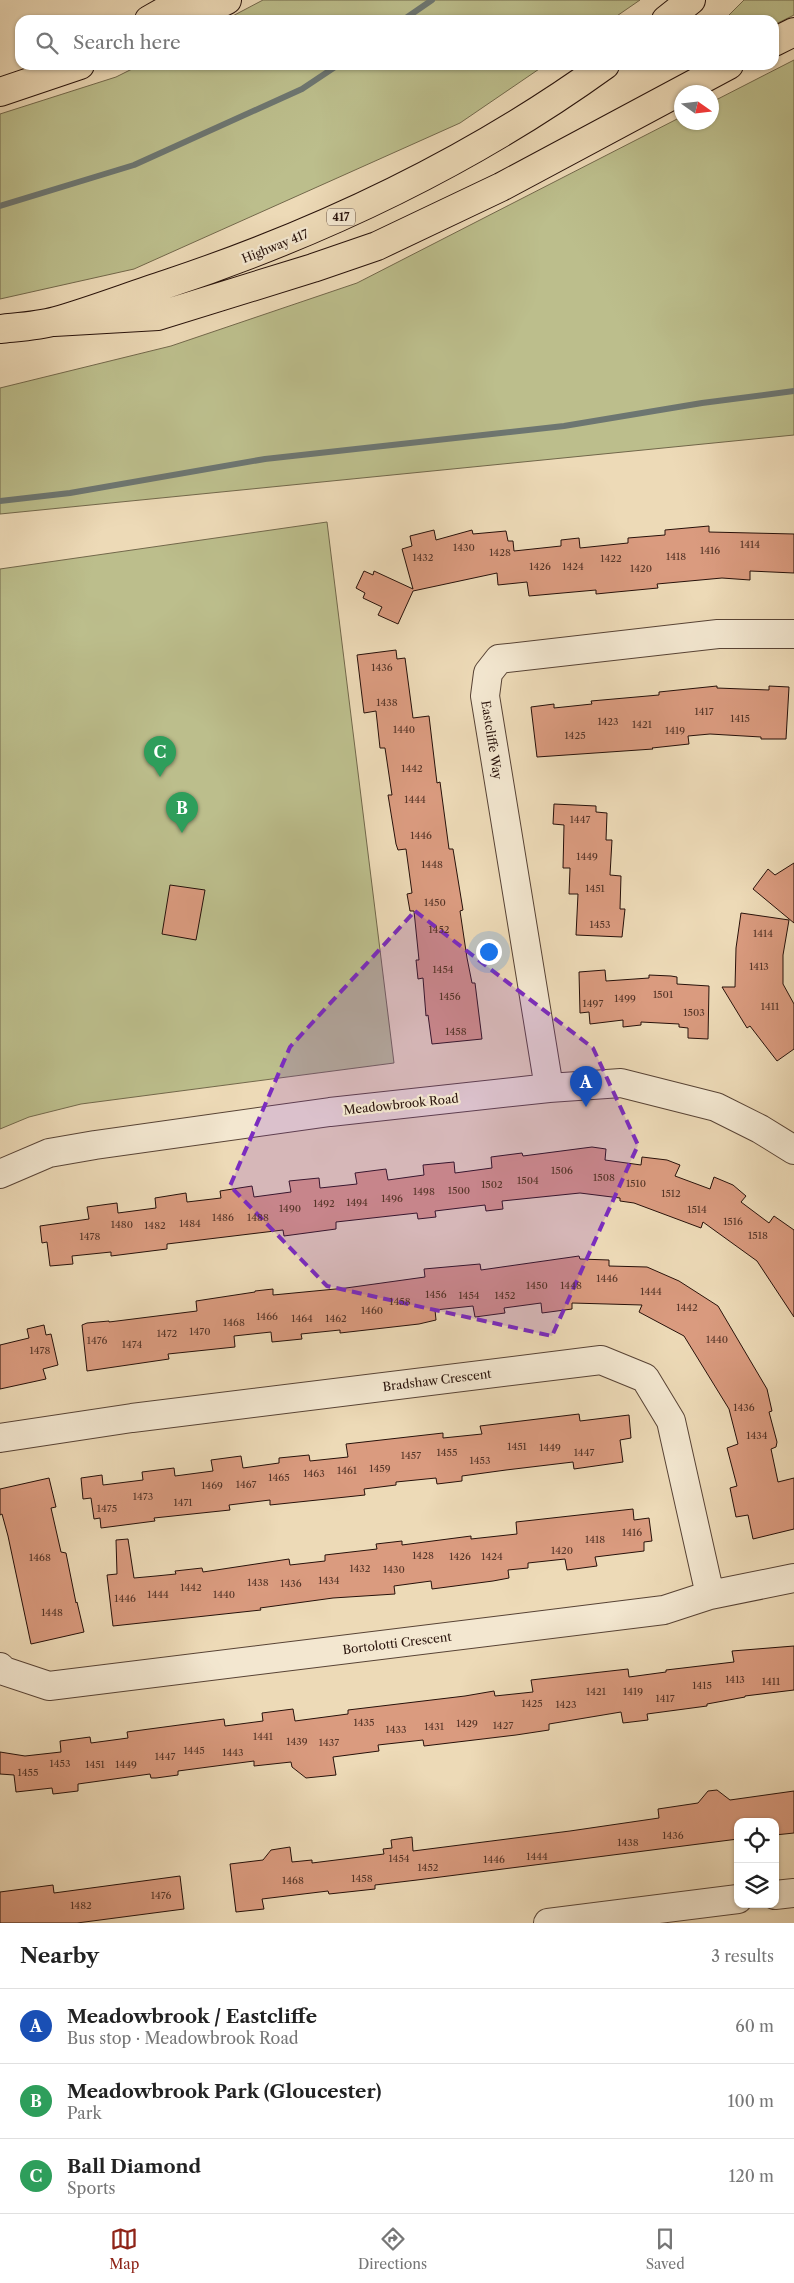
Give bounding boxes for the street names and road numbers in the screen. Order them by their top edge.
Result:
road number: 417 [327,208,355,226]
street label: Highway 417 [240,226,311,266]
street label: Eastcliffe Way [478,699,506,781]
street label: Meadowbrook Road [343,1090,460,1117]
street label: Bradshaw Crescent [382,1366,493,1394]
street label: Bortolotti Crescent [342,1629,453,1657]

